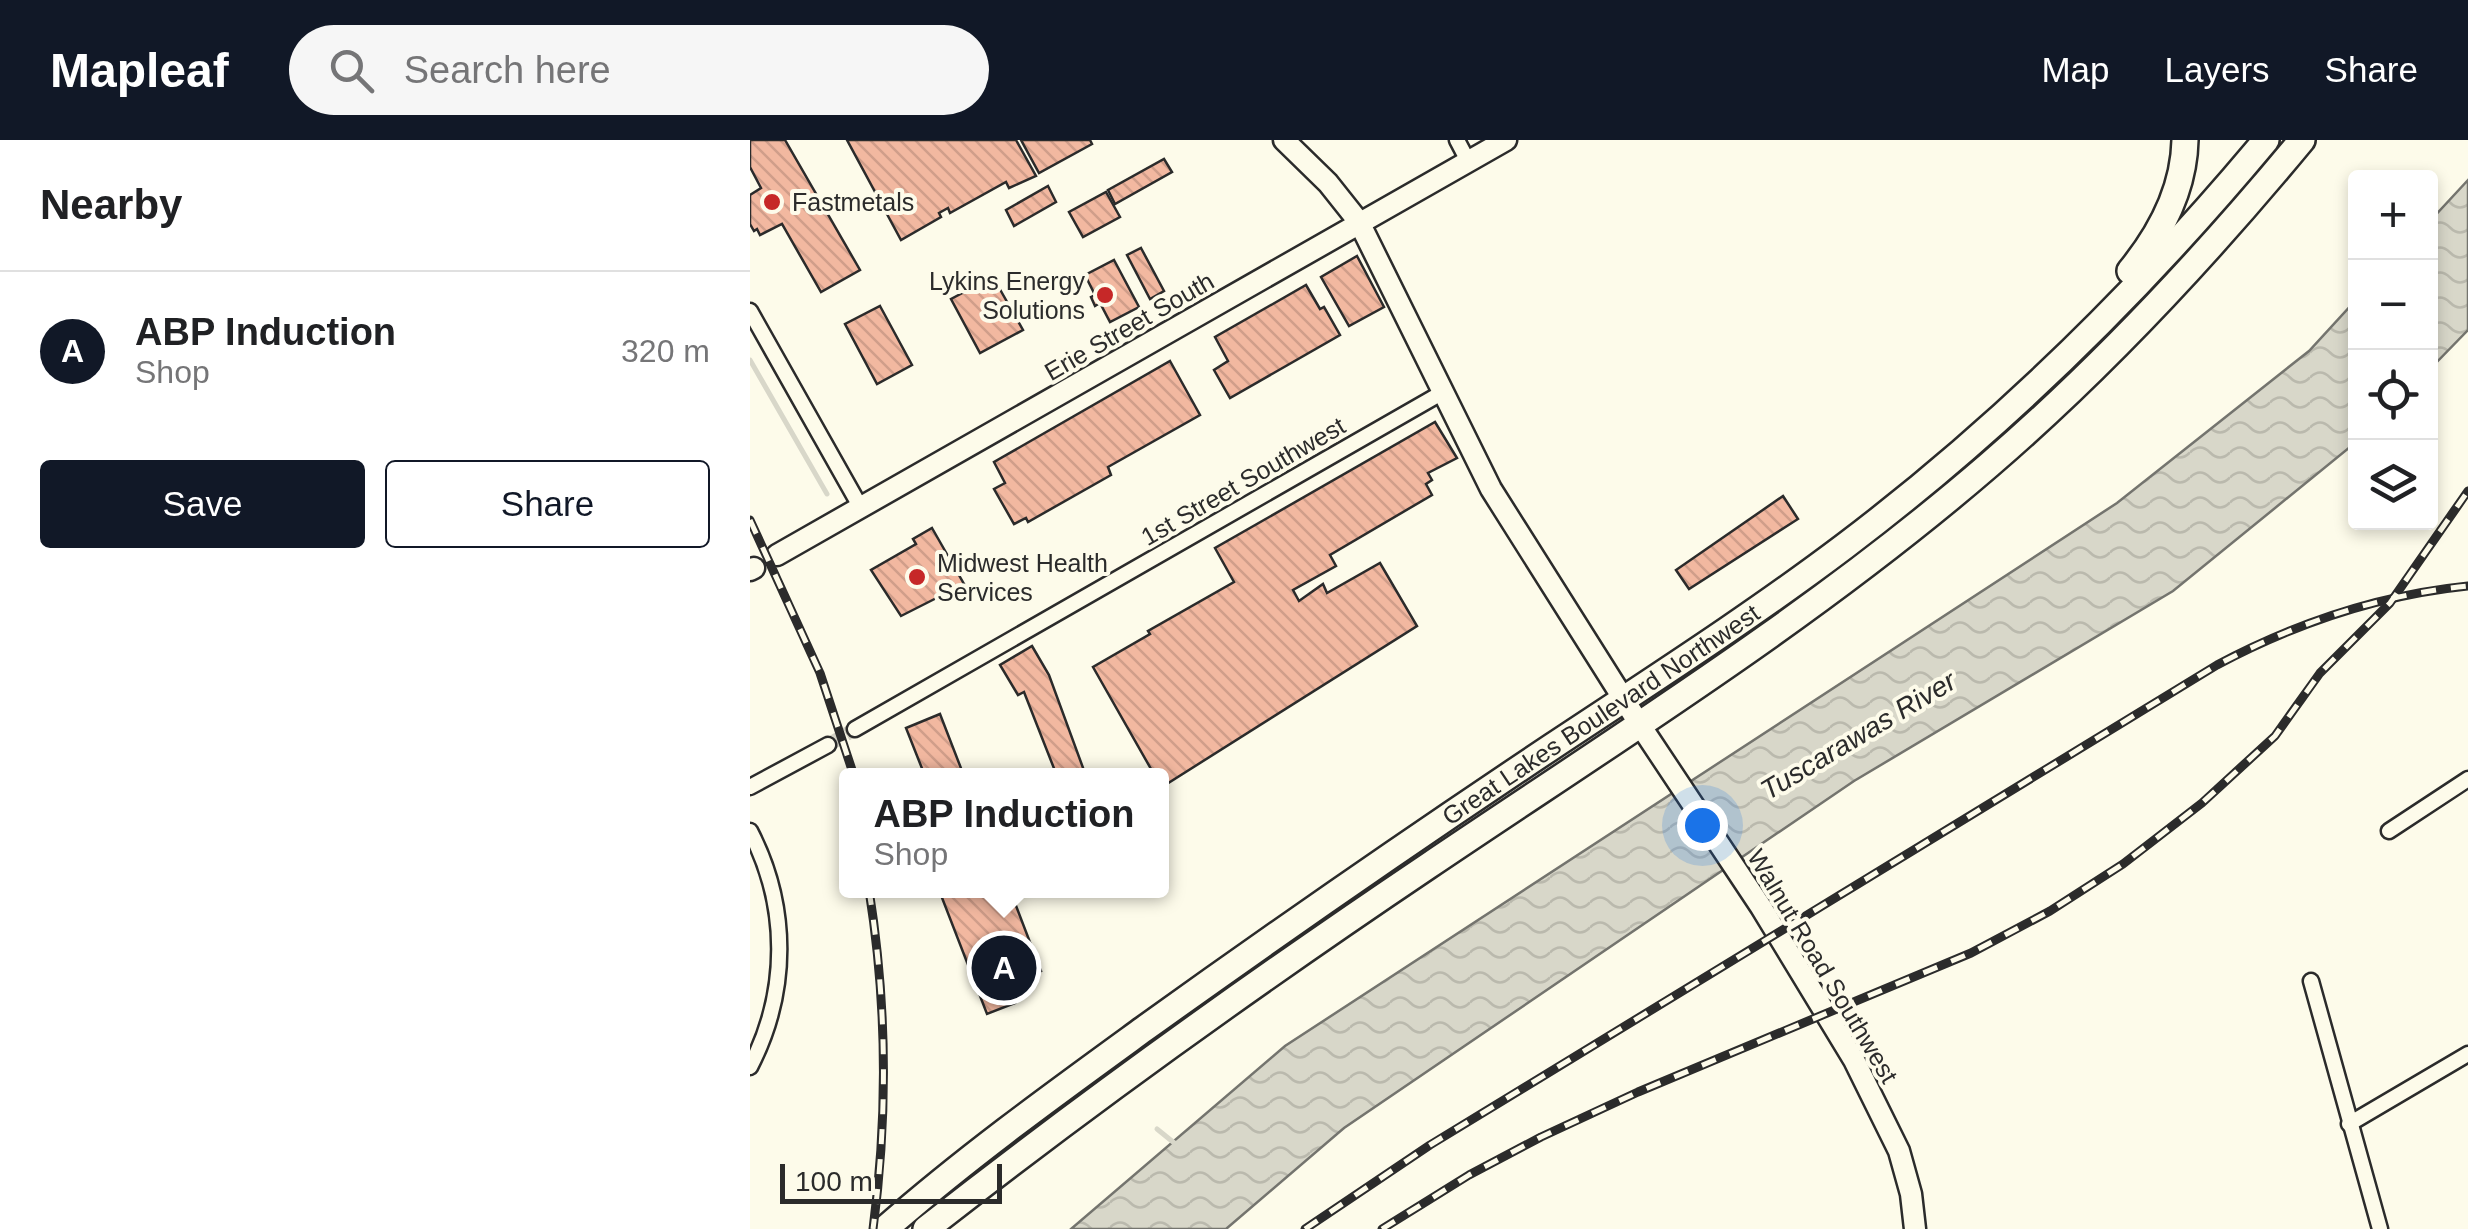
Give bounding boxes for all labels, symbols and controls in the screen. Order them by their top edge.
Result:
search box [289,25,989,115]
icon: search [324,43,379,98]
text: Mapleaf [50,44,229,97]
text: Search here [404,49,611,91]
text: Map [2041,50,2110,89]
text: Layers [2165,50,2270,89]
text: Share [2325,50,2418,89]
map controls [2348,170,2438,530]
button: + [2348,170,2438,260]
text: Nearby [40,181,182,228]
place label: Fastmetals [792,188,914,216]
marker: Fastmetals [761,191,783,213]
button: − [2348,260,2438,350]
street label: Erie Street South [1040,266,1218,386]
place label: Lykins Energy Solutions [929,267,1085,324]
marker: Lykins Energy Solutions [1094,284,1116,306]
text: ABP Induction [135,311,396,353]
text: A [61,333,84,369]
text: 320 m [621,333,710,369]
button: locate [2348,350,2438,440]
text: Shop [135,354,210,390]
street label: 1st Street Southwest [1136,411,1350,551]
button: layers [2348,440,2438,530]
button: Save [40,460,365,548]
button: Share [385,460,710,548]
place label: Midwest Health Services [937,549,1108,606]
marker: Midwest Health Services [906,566,928,588]
street label: Great Lakes Boulevard Northwest [1437,598,1765,830]
water label: Tuscarawas River [1755,664,1963,806]
popup [839,768,1169,898]
text: ABP Induction [873,793,1135,835]
your location [1677,800,1728,851]
text: Shop [873,836,948,872]
street label: Walnut Road Southwest [1742,844,1904,1088]
pin: A [972,930,1036,1006]
scale bar [780,1159,1002,1204]
text: 100 m [795,1166,873,1197]

